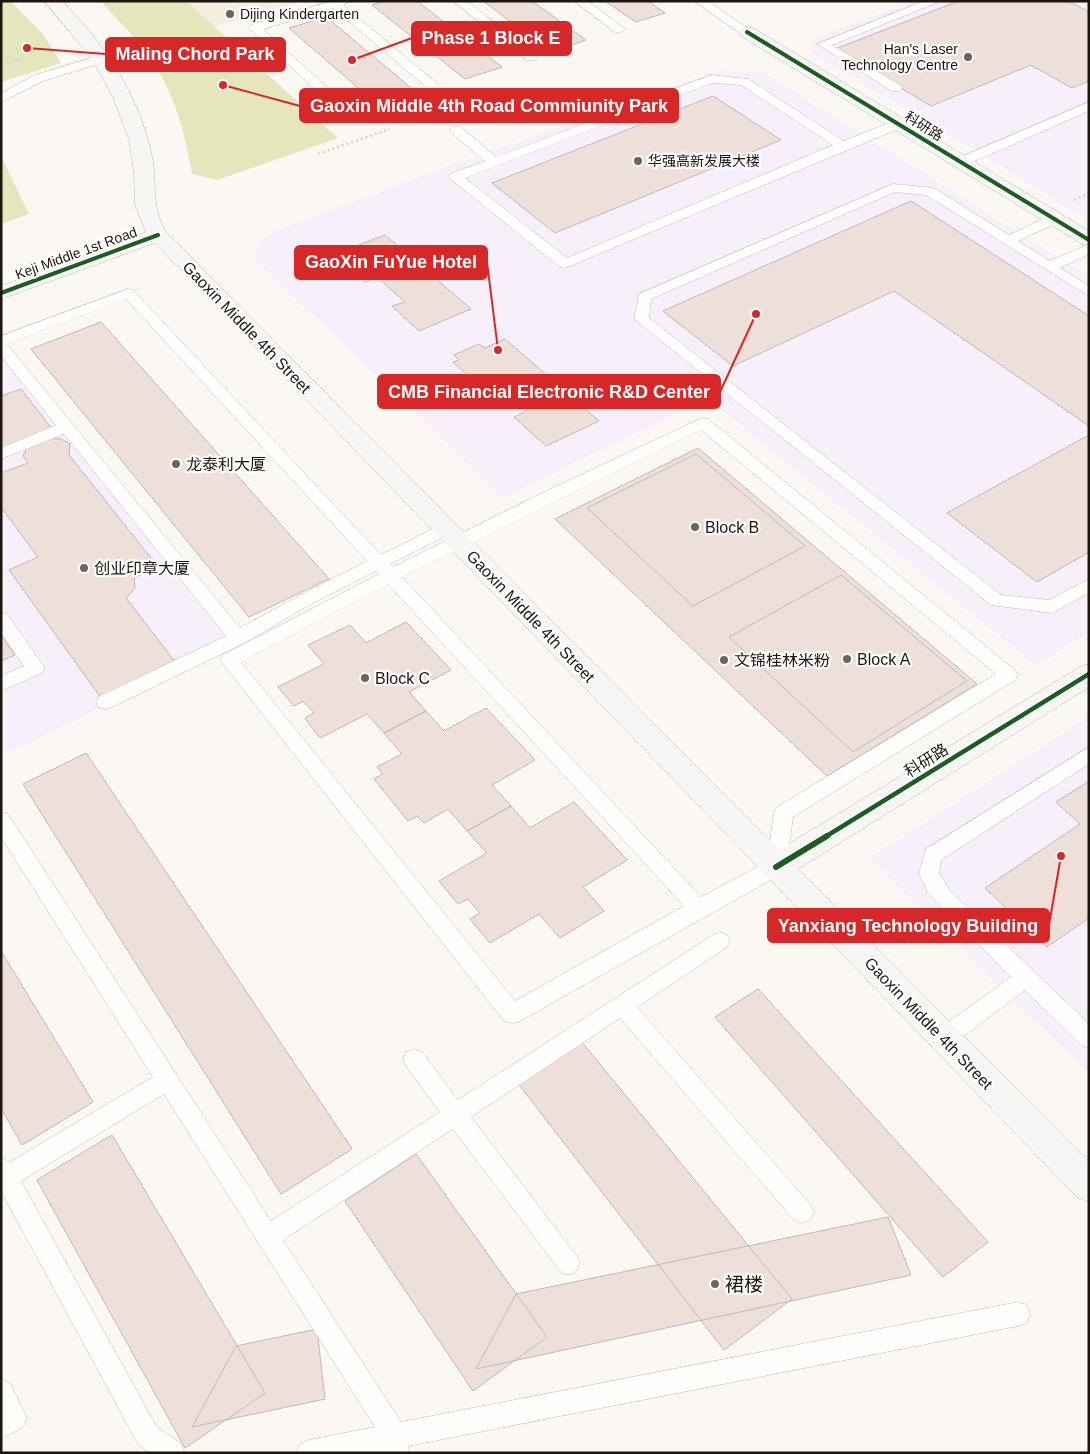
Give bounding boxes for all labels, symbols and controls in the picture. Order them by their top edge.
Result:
place label: Dijing Kindergarten [240,6,359,22]
marker: Dijing Kindergarten [224,8,236,20]
callout: Phase 1 Block E [412,22,571,55]
text: Phase 1 Block E [421,28,561,48]
callout: Maling Chord Park [106,38,285,71]
place label: Han's Laser Technology Centre [841,41,958,73]
text: Maling Chord Park [115,44,275,64]
marker: Han's Laser Technology Centre [962,51,974,63]
callout: Gaoxin Middle 4th Road Commiunity Park [300,89,678,122]
text: Gaoxin Middle 4th Road Commiunity Park [310,96,669,116]
street label: 科研路 [902,108,946,144]
place label: 华强高新发展大楼 [648,153,760,169]
marker: 华强高新发展大楼 [632,155,644,167]
street label: Keji Middle 1st Road [13,224,139,282]
callout: GaoXin FuYue Hotel [295,246,487,279]
text: GaoXin FuYue Hotel [305,252,477,272]
street label: Gaoxin Middle 4th Street [179,258,314,397]
callout: CMB Financial Electronic R&D Center [378,375,720,408]
text: CMB Financial Electronic R&D Center [388,382,710,402]
place label: 龙泰利大厦 [186,456,266,473]
marker: 龙泰利大厦 [170,458,182,470]
place label: Block B [705,519,759,536]
marker: Block B [689,521,701,533]
street label: Gaoxin Middle 4th Street [463,547,598,686]
place label: 创业印章大厦 [94,560,190,577]
marker: 创业印章大厦 [78,562,90,574]
place label: Block A [857,651,911,668]
place label: 文锦桂林米粉 [734,652,830,669]
marker: Block A [841,653,853,665]
marker: 文锦桂林米粉 [718,654,730,666]
place label: Block C [375,670,430,687]
marker: Block C [359,672,371,684]
street label: 科研路 [901,740,951,780]
callout: Yanxiang Technology Building [768,909,1049,942]
text: Yanxiang Technology Building [778,916,1038,936]
street label: Gaoxin Middle 4th Street [861,954,996,1093]
place label: 裙楼 [725,1274,763,1295]
marker: 裙楼 [709,1278,721,1290]

